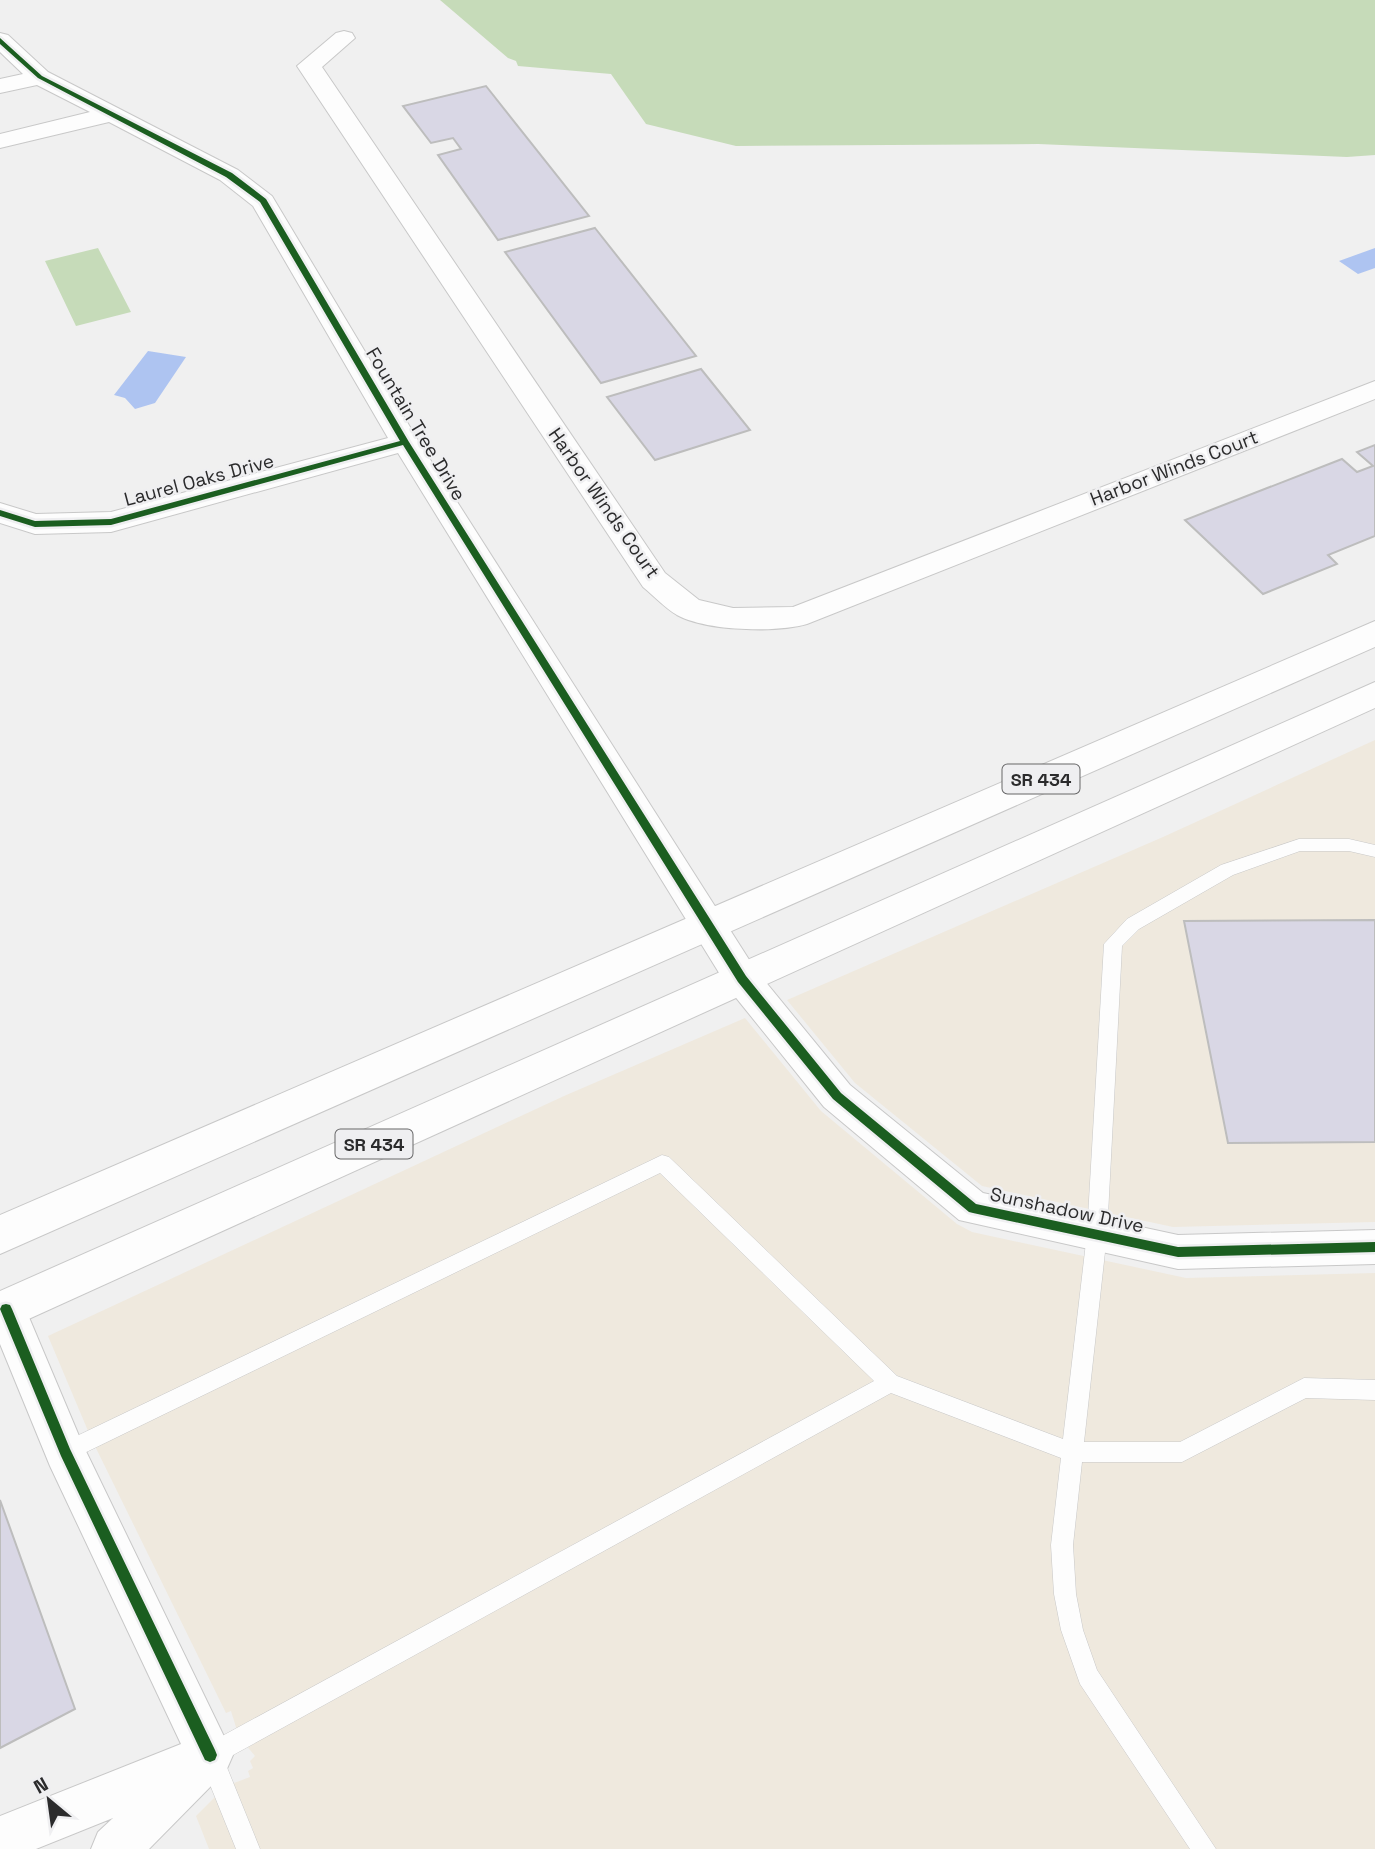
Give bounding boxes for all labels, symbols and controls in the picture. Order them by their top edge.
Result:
street label: Fountain Tree Drive [360,343,472,505]
street label: Harbor Winds Court [543,423,665,583]
street label: Harbor Winds Court [1086,424,1262,512]
street label: Laurel Oaks Drive [121,448,277,512]
road number: SR 434 [1002,764,1080,794]
road number: SR 434 [336,1129,412,1158]
street label: Sunshadow Drive [988,1181,1146,1239]
north arrow [14,1765,84,1835]
text: N [29,1772,53,1800]

